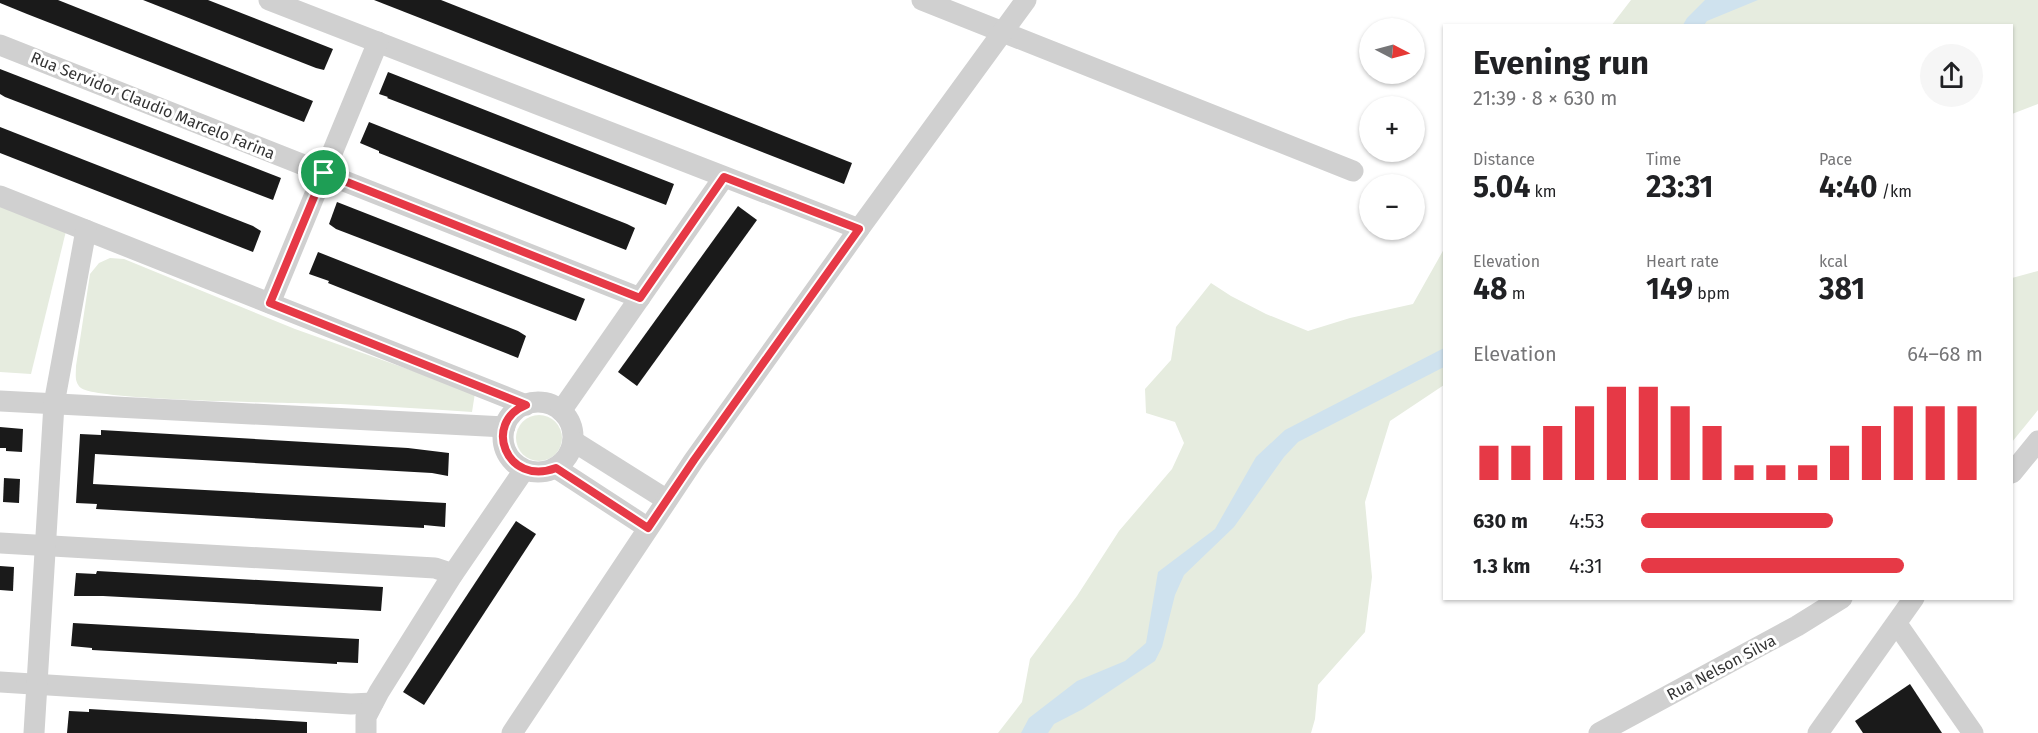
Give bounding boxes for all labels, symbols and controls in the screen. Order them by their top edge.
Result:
north arrow [1359,18,1425,84]
map controls [1359,18,1425,240]
text: Evening run [1473,43,1649,83]
button: share [1920,44,1983,107]
street label: Rua Servidor Claudio Marcelo Farina [28,48,278,163]
text: 21:39 · 8 × 630 m [1473,86,1617,110]
button: + [1359,96,1425,162]
pin [298,147,349,198]
text: Distance [1473,150,1535,169]
text: Time [1646,150,1681,169]
text: Pace [1819,150,1852,169]
icon: arrive [307,156,340,189]
text: 5.04 [1473,169,1530,205]
text: 23:31 [1646,169,1714,205]
text: 4:40 [1819,169,1878,205]
button: − [1359,174,1425,240]
text: km [1530,182,1557,201]
text: /km [1878,182,1912,201]
text: Elevation [1473,252,1540,271]
text: Heart rate [1646,252,1719,271]
text: kcal [1819,252,1848,271]
text: 48 [1473,271,1507,307]
text: 149 [1646,271,1693,307]
text: 381 [1819,271,1865,307]
text: m [1507,284,1525,303]
text: bpm [1693,284,1730,303]
text: Elevation [1473,342,1557,366]
text: 64–68 m [1907,342,1983,366]
text: 630 m [1473,509,1528,533]
text: 4:53 [1569,509,1604,533]
text: 1.3 km [1473,554,1530,578]
text: 4:31 [1569,554,1603,578]
street label: Rua Nelson Silva [1663,631,1779,704]

